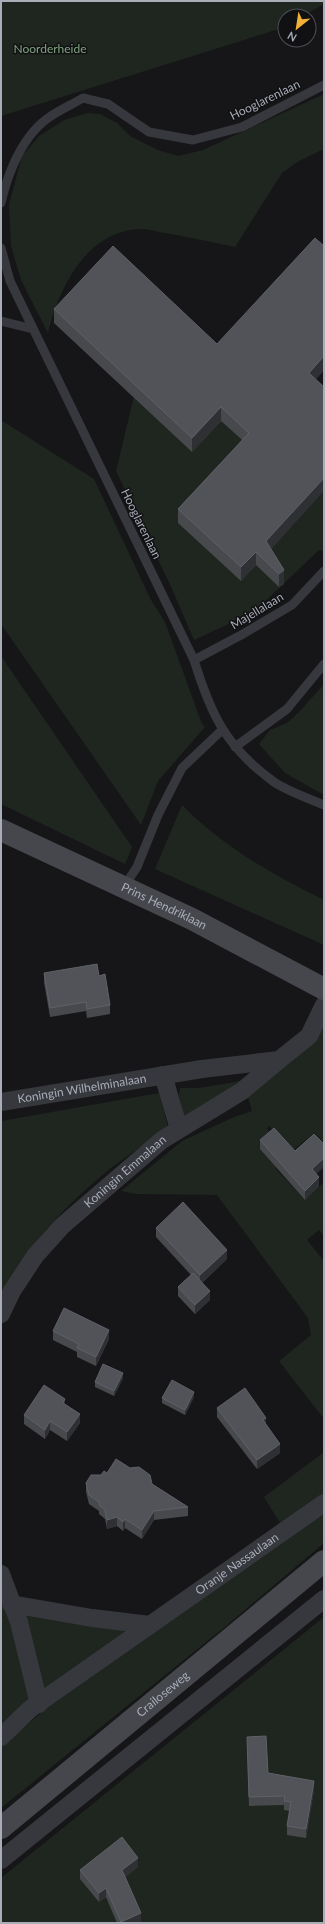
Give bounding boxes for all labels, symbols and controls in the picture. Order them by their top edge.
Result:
north arrow [277,8,317,48]
text: N [285,29,299,45]
park label: Noorderheide [13,41,87,56]
street label: Hooglarenlaan [227,76,302,123]
street label: Hooglarenlaan [118,486,165,561]
street label: Majellalaan [227,589,286,632]
street label: Prins Hendriklaan [119,879,210,933]
street label: Koningin Wilhelminalaan [16,1070,147,1106]
street label: Koningin Emmalaan [81,1132,169,1211]
street label: Oranje Nassaulaan [192,1529,281,1598]
street label: Crailoseweg [133,1668,192,1720]

